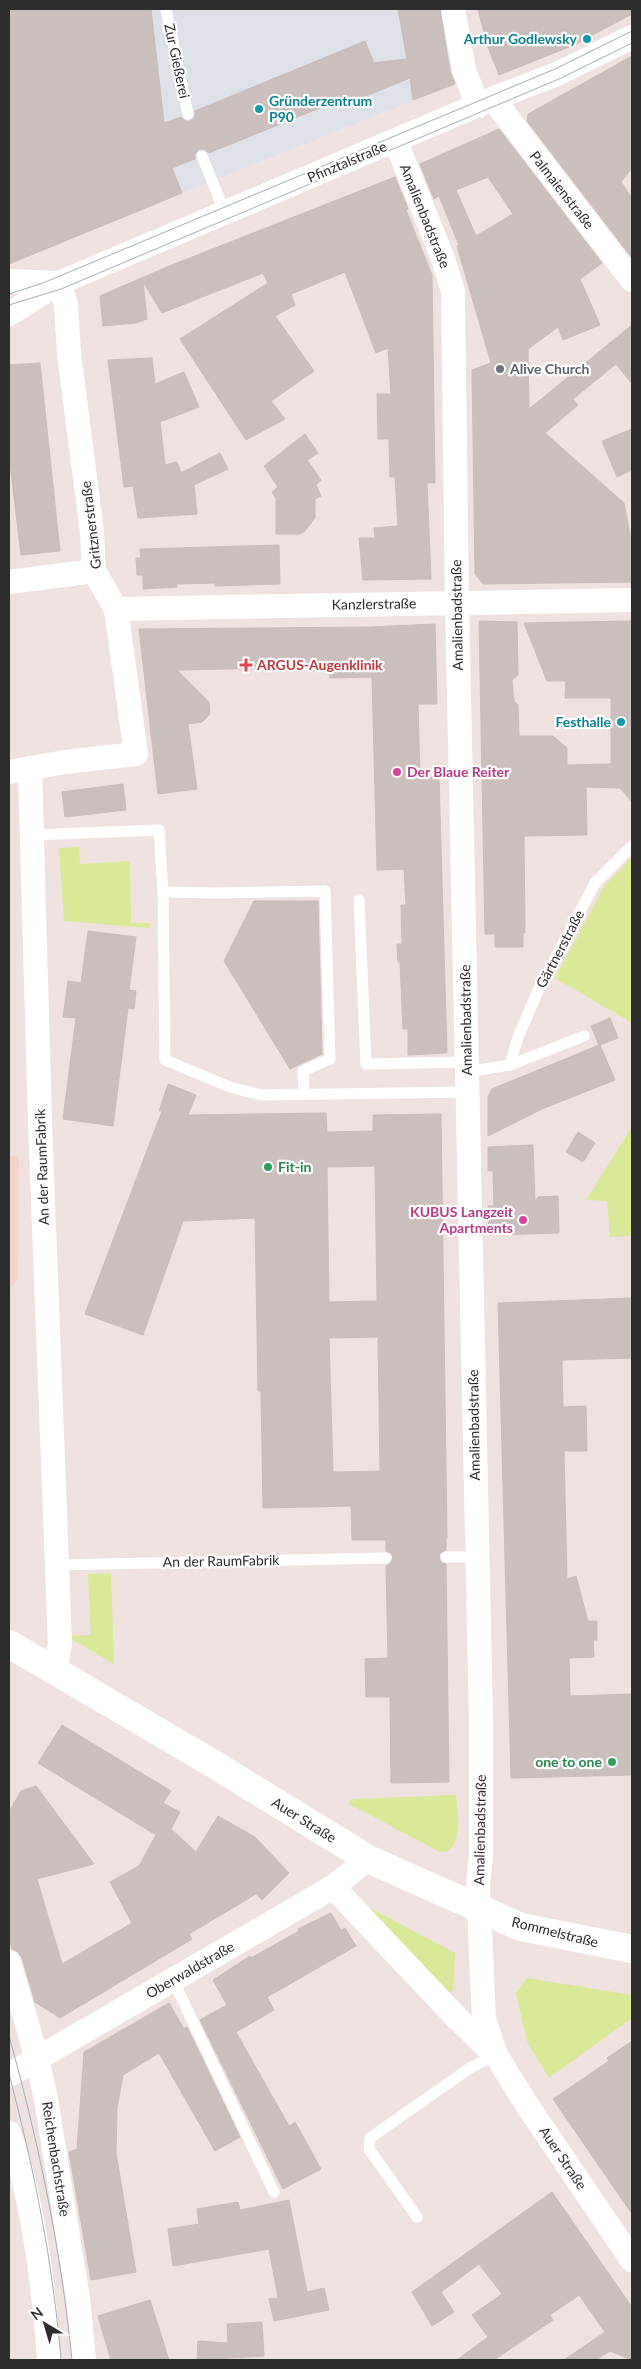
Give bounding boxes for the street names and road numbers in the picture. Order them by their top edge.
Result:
street label: Zur Gießerei [161,22,194,100]
street label: Pfinztalstraße [305,137,389,186]
street label: Palmaienstraße [527,147,598,232]
street label: Amalienbadstraße [397,161,454,270]
street label: Gritznerstraße [77,480,104,570]
street label: Amalienbadstraße [447,559,466,671]
street label: Kanzlerstraße [332,594,416,613]
street label: Gärtnerstraße [532,907,587,991]
street label: Amalienbadstraße [456,964,475,1076]
street label: An der RaumFabrik [31,1108,52,1226]
street label: Amalienbadstraße [464,1369,483,1481]
street label: An der RaumFabrik [163,1551,280,1570]
street label: Amalienbadstraße [470,1774,489,1886]
street label: Auer Straße [269,1793,340,1846]
street label: Rommelstraße [510,1913,600,1950]
street label: Oberwaldstraße [143,1937,237,2002]
street label: Reichenbachstraße [39,2100,74,2218]
street label: Auer Straße [536,2123,591,2193]

